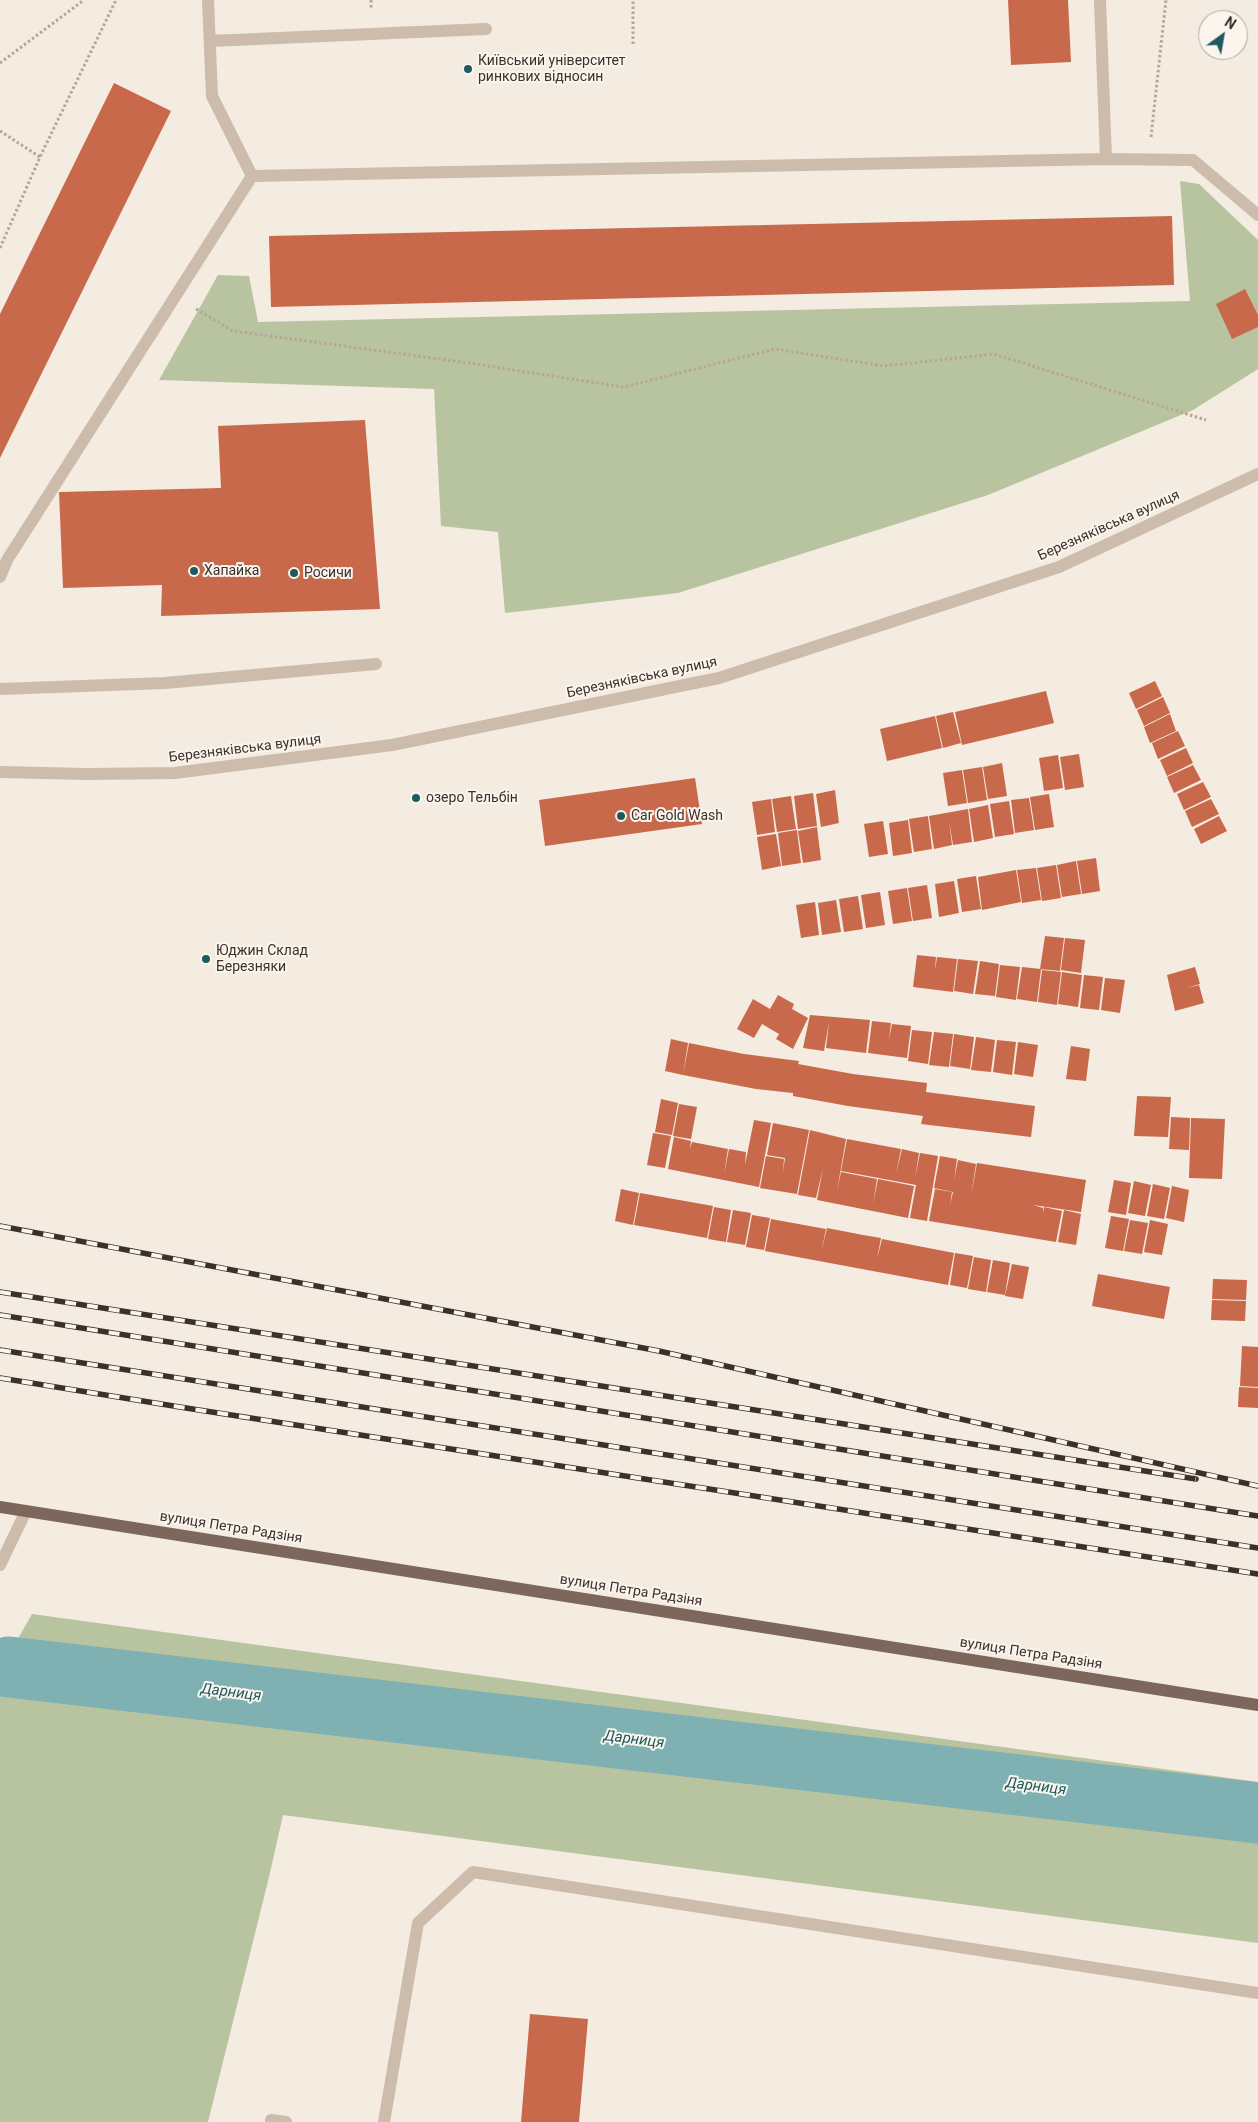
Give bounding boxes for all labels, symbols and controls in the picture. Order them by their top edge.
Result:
north arrow [1198,10,1248,60]
text: N [1222,14,1239,33]
place label: Київський університет ринкових відносин [478,53,626,85]
marker: Київський університет ринкових відносин [462,63,474,75]
street label: Березняківська вулиця [1035,487,1183,565]
place label: Хапайка [204,563,259,579]
marker: Хапайка [188,565,200,577]
place label: Росичи [304,565,352,581]
marker: Росичи [288,567,300,579]
street label: Березняківська вулиця [565,654,719,702]
street label: Березняківська вулиця [168,731,322,767]
place label: озеро Тельбін [426,790,518,806]
marker: озеро Тельбін [410,792,422,804]
place label: Car Gold Wash [631,808,723,824]
marker: Car Gold Wash [615,810,627,822]
place label: Юджин Склад Березняки [216,943,308,976]
marker: Юджин Склад Березняки [200,953,212,965]
street label: вулиця Петра Радзіня [159,1508,303,1548]
street label: вулиця Петра Радзіня [559,1571,703,1611]
street label: вулиця Петра Радзіня [959,1634,1103,1674]
water label: Дарниця [200,1680,262,1706]
water label: Дарниця [603,1727,665,1753]
water label: Дарниця [1005,1774,1067,1800]

